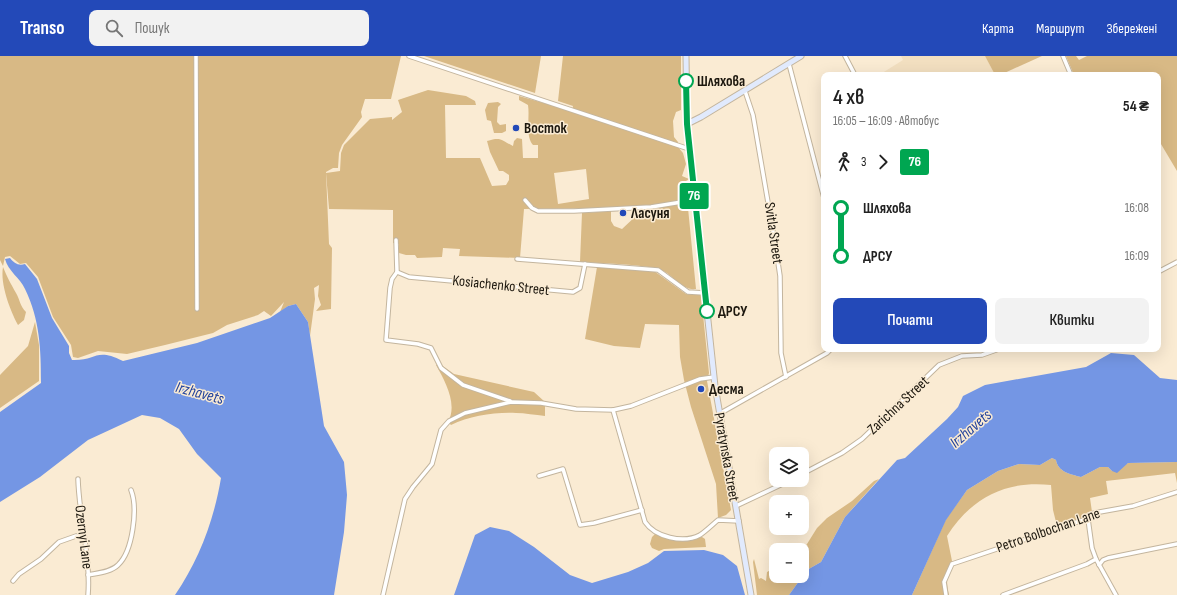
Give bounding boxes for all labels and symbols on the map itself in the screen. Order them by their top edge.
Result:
place label: Шляхова [697,72,745,91]
marker: Шляхова [678,73,694,89]
place label: Восток [524,119,567,138]
marker: Восток [511,123,521,133]
line badge: 76 [676,183,712,209]
street label: Svitla Street [760,201,787,266]
place label: Ласуня [630,204,670,223]
marker: Ласуня [618,208,628,218]
street label: Kosiachenko Street [452,271,551,300]
place label: ДРСУ [718,302,747,321]
marker: ДРСУ [699,303,715,319]
street label: Zarichna Street [863,372,933,439]
water label: Irzhavets [174,378,226,409]
place label: Десма [709,380,744,399]
marker: Десма [696,384,706,394]
water label: Irzhavets [946,406,996,452]
street label: Pyratynska Street [709,411,744,503]
street label: Ozernyi Lane [70,504,97,570]
street label: Petro Bolbochan Lane [994,504,1103,557]

